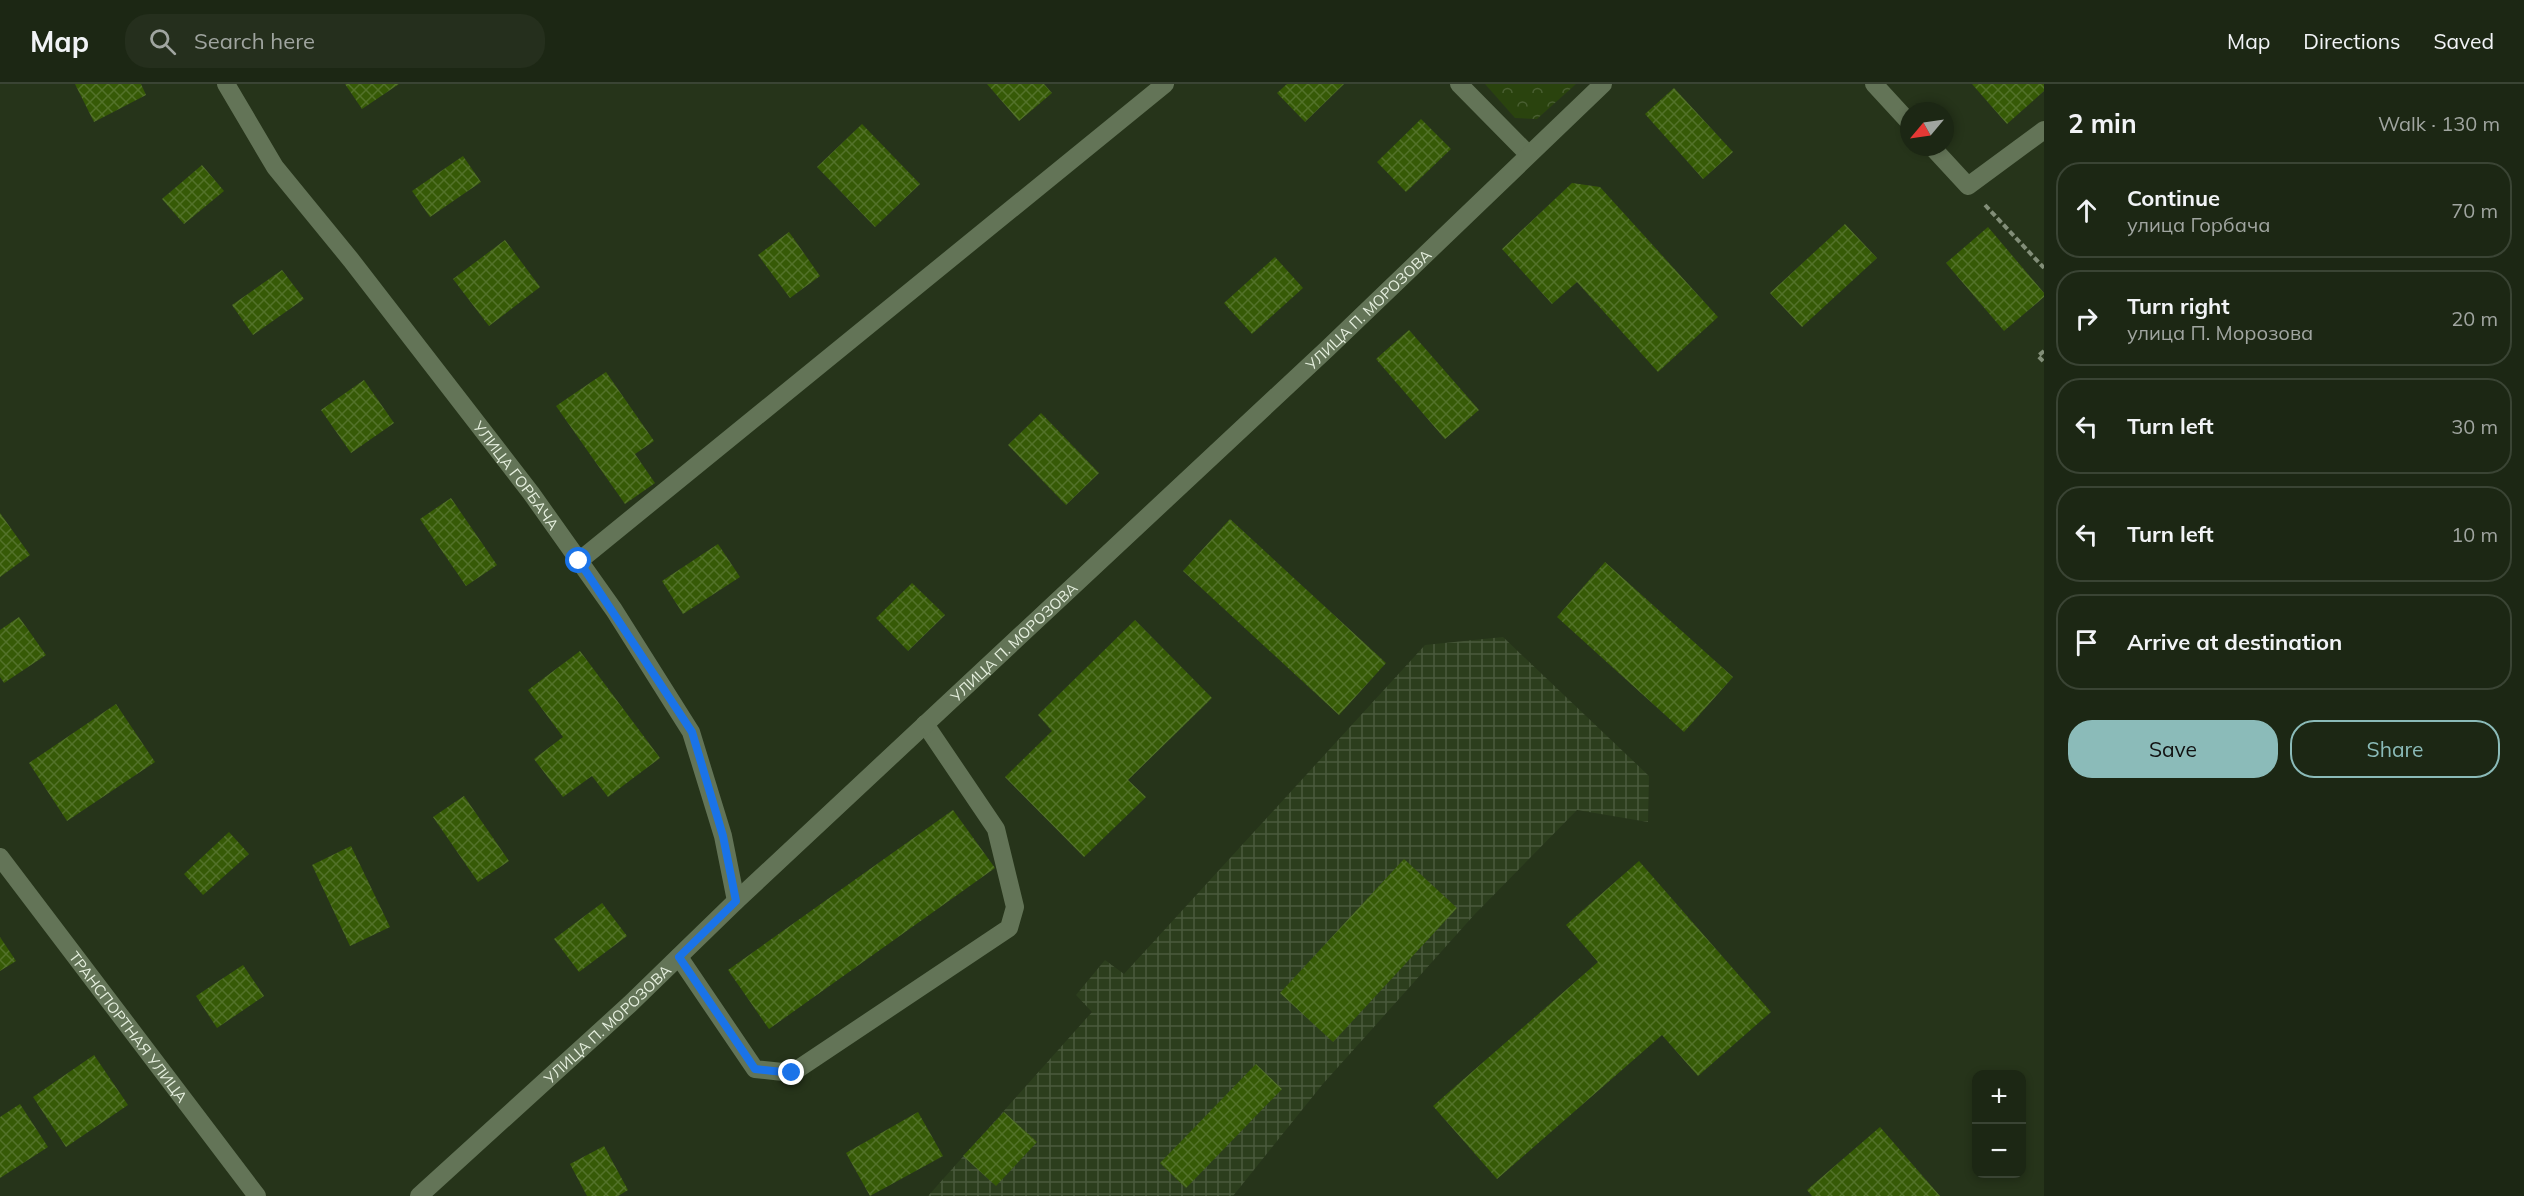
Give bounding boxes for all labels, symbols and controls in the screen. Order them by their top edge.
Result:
search box [125,14,545,68]
text: Map [30,24,89,59]
icon: search [146,25,179,58]
text: Search here [194,27,315,55]
text: Map [2227,28,2270,54]
text: Directions [2303,28,2400,54]
text: Saved [2433,28,2494,54]
north arrow [1900,102,1954,156]
text: 2 min [2068,107,2137,140]
text: Walk · 130 m [2378,111,2500,136]
text: Continue [2127,184,2220,212]
icon: ahead [2070,194,2103,227]
text: 70 m [2451,198,2498,223]
text: улица Горбача [2127,212,2270,237]
street label: УЛИЦА П. МОРОЗОВА [1301,245,1435,374]
text: Turn right [2127,292,2230,320]
icon: right [2070,302,2103,335]
text: 20 m [2451,306,2498,331]
text: улица П. Морозова [2127,320,2313,345]
icon: left [2070,410,2103,443]
text: Turn left [2127,412,2214,440]
text: 30 m [2451,414,2498,439]
street label: УЛИЦА ГОРБАЧА [469,416,563,533]
icon: left [2070,518,2103,551]
text: Turn left [2127,520,2214,548]
text: 10 m [2451,522,2498,547]
route start [565,547,591,573]
street label: УЛИЦА П. МОРОЗОВА [946,578,1081,706]
icon: arrive [2070,626,2103,659]
text: Arrive at destination [2127,628,2342,656]
button: Save [2068,720,2278,778]
button: Share [2290,720,2500,778]
street label: ТРАНСПОРТНАЯ УЛИЦА [65,947,192,1106]
street label: УЛИЦА П. МОРОЗОВА [539,960,675,1088]
route end [778,1059,804,1085]
map controls [1972,1070,2026,1178]
button: + [1972,1070,2026,1124]
button: − [1972,1124,2026,1178]

